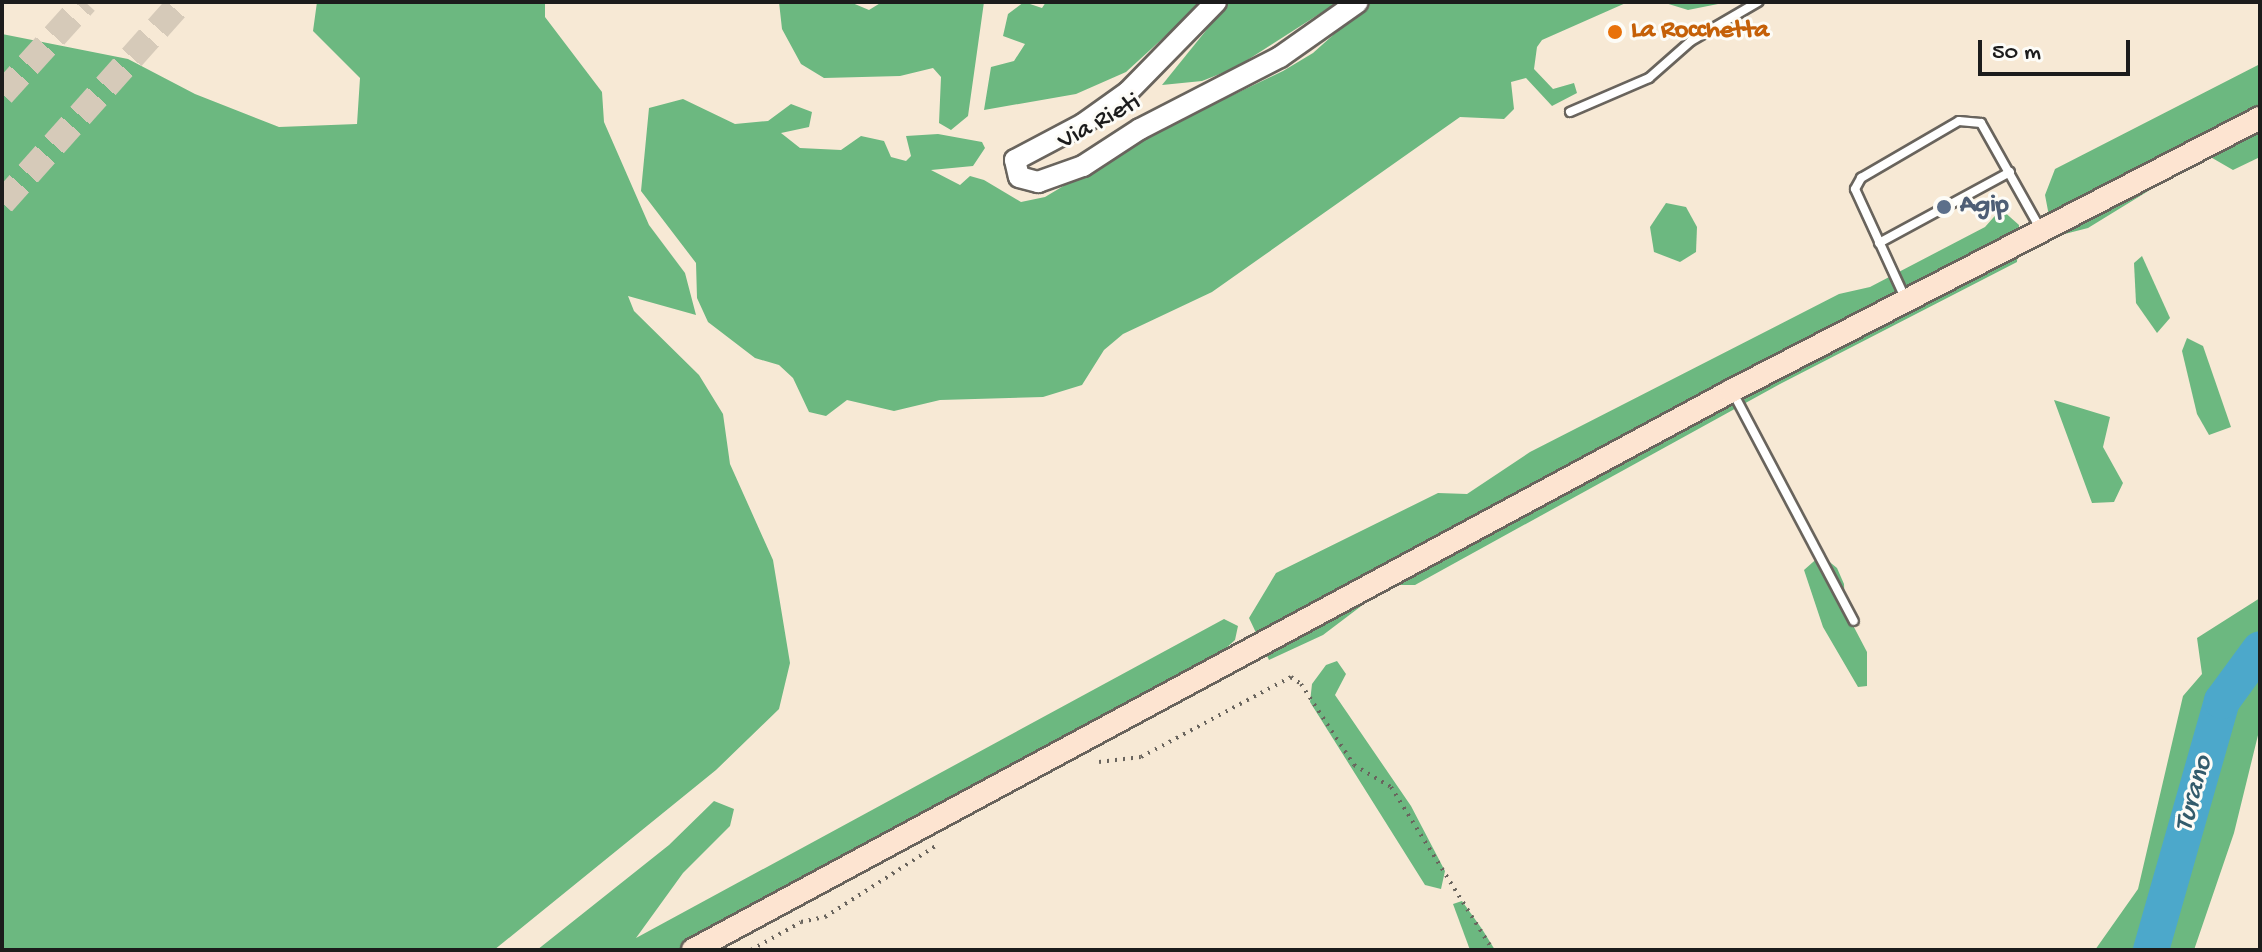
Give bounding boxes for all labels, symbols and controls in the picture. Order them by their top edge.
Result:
place label: La Rocchetta [1631,16,1769,48]
marker: La Rocchetta [1606,23,1624,41]
scale bar [1982,24,2134,74]
text: 50 m [1992,39,2041,68]
street label: Via Rieti [1053,88,1147,158]
place label: Agip [1960,191,2009,223]
marker: Agip [1935,198,1953,216]
water label: Turano [2168,752,2222,836]

